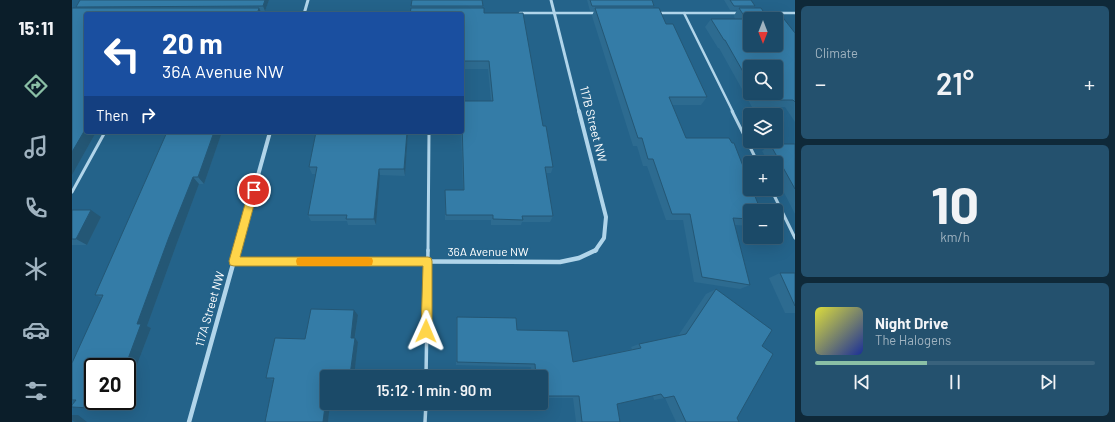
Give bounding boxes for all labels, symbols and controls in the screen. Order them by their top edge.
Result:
north arrow [743,12,783,52]
map controls [743,12,783,244]
text: 15:11 [18,17,54,39]
text: 20 m [162,26,223,60]
icon: left [96,28,148,80]
text: Climate [815,45,858,61]
text: 36A Avenue NW [162,60,284,82]
button: search [743,60,783,100]
text: 21° [936,65,974,101]
text: − [815,70,826,96]
text: + [1084,70,1095,96]
icon: directions [22,72,50,100]
street label: 117B Street NW [578,84,610,164]
icon: right [137,104,159,126]
text: Then [96,106,129,124]
button: layers [743,108,783,148]
icon: music [22,133,50,161]
button: + [743,156,783,196]
text: 10 [931,172,979,234]
pin [237,173,271,207]
icon: arrive [243,179,265,201]
icon: phone [22,194,50,222]
button: − [743,204,783,244]
text: km/h [940,229,970,245]
street label: 36A Avenue NW [447,244,529,258]
icon: climate [22,255,50,283]
street label: 117A Street NW [192,269,227,348]
position arrow [405,310,447,352]
text: Night Drive [875,314,948,332]
icon: car [22,316,50,344]
text: The Halogens [875,332,951,348]
speed limit sign: 20 [84,358,136,410]
icon: previous [851,371,873,393]
icon: pause [944,371,966,393]
icon: next [1037,371,1059,393]
icon: filters [22,377,50,405]
text: 15:12 · 1 min · 90 m [376,381,492,399]

